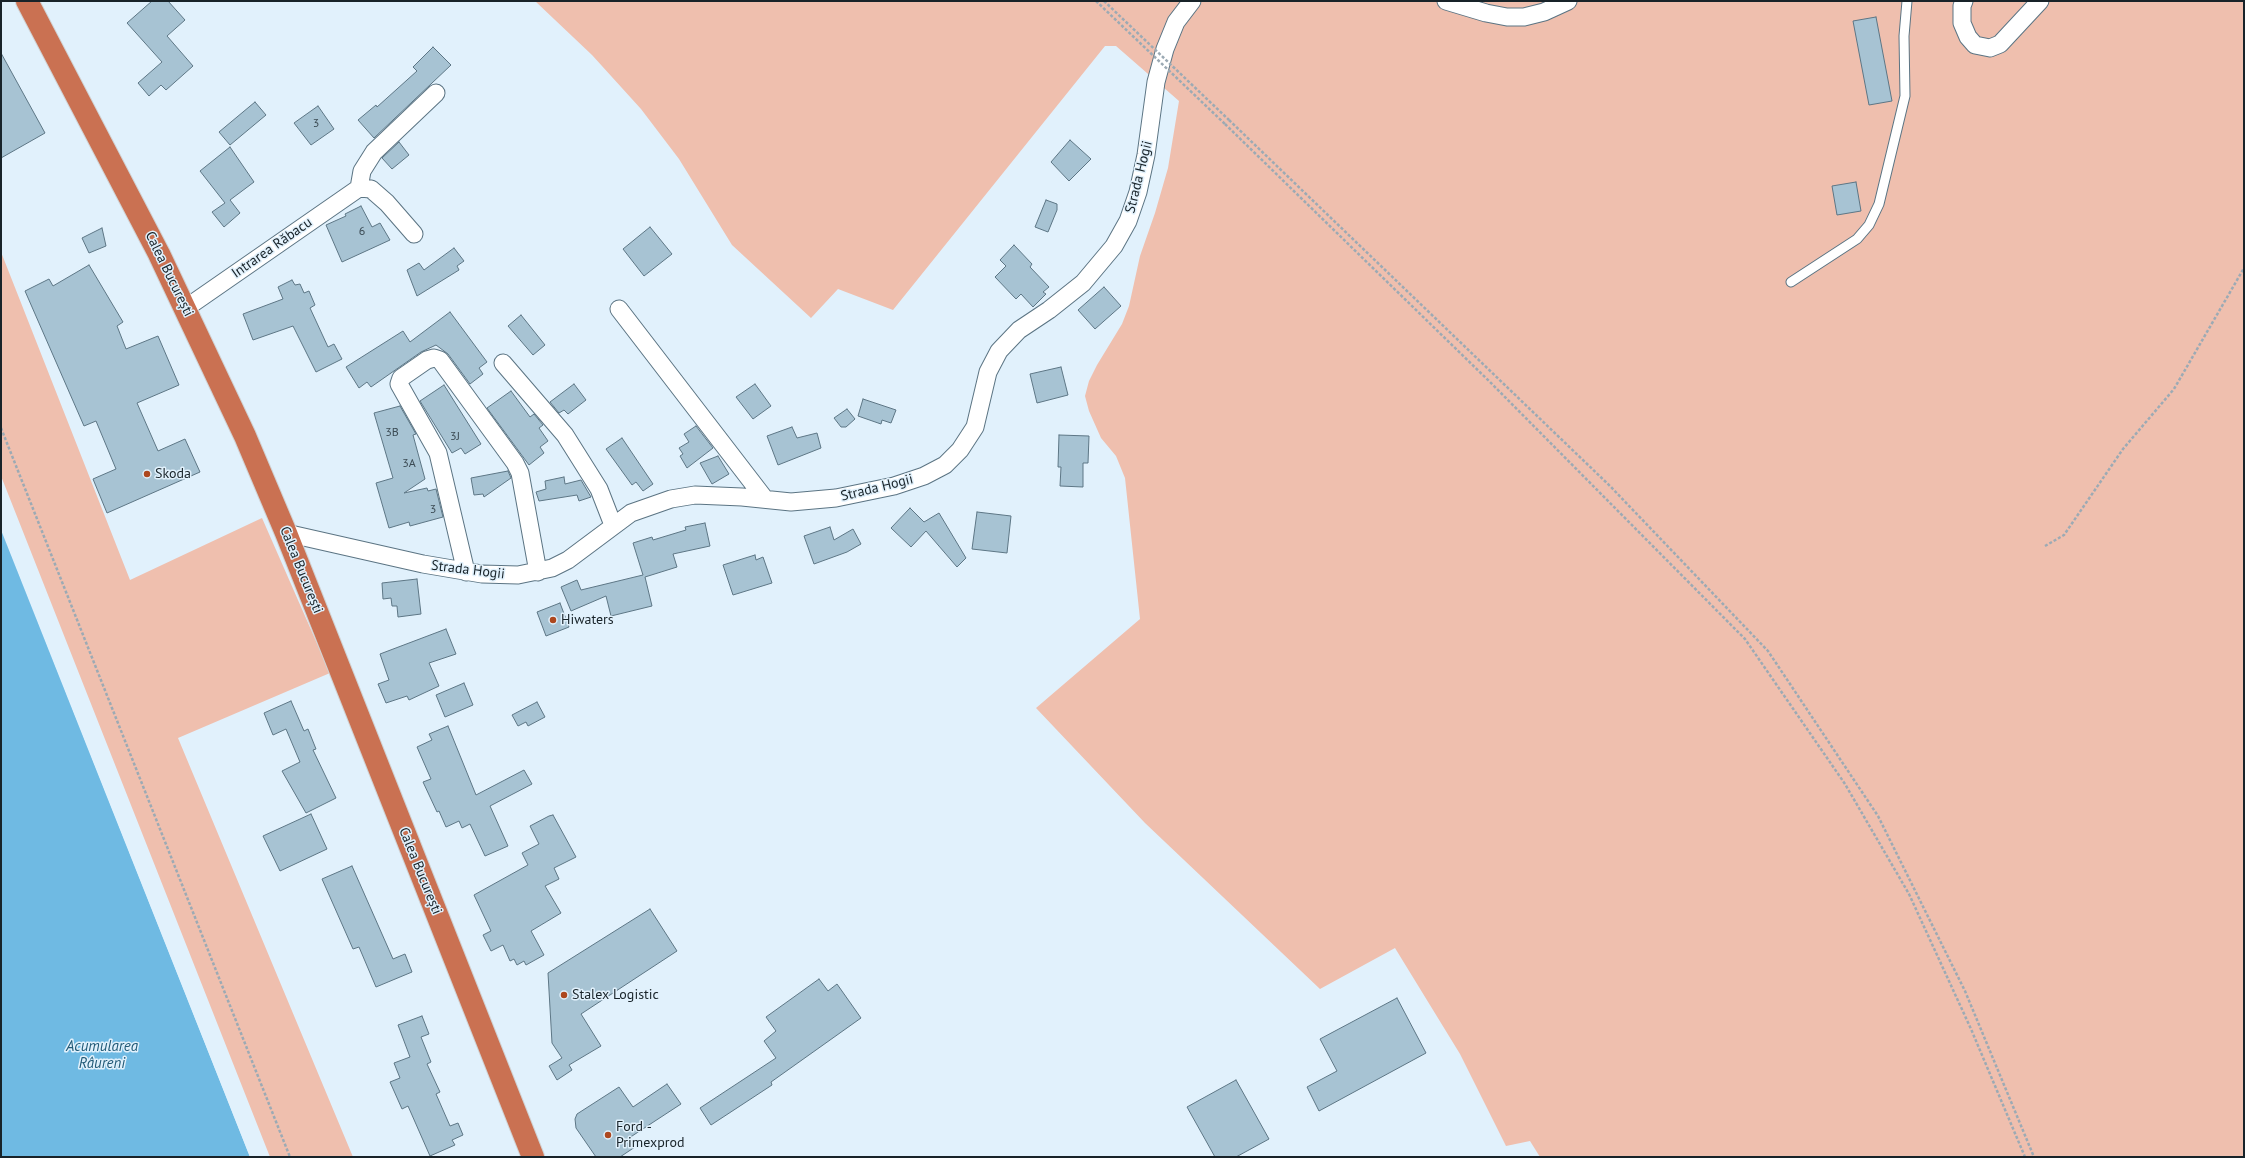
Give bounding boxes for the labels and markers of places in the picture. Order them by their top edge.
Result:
place label: Skoda [155,466,191,482]
marker: Skoda [142,469,152,479]
place label: Hiwaters [561,612,614,628]
marker: Hiwaters [548,615,558,625]
place label: Stalex Logistic [572,987,659,1003]
marker: Stalex Logistic [559,990,569,1000]
place label: Ford - Primexprod [616,1119,685,1152]
marker: Ford - Primexprod [603,1130,613,1140]

